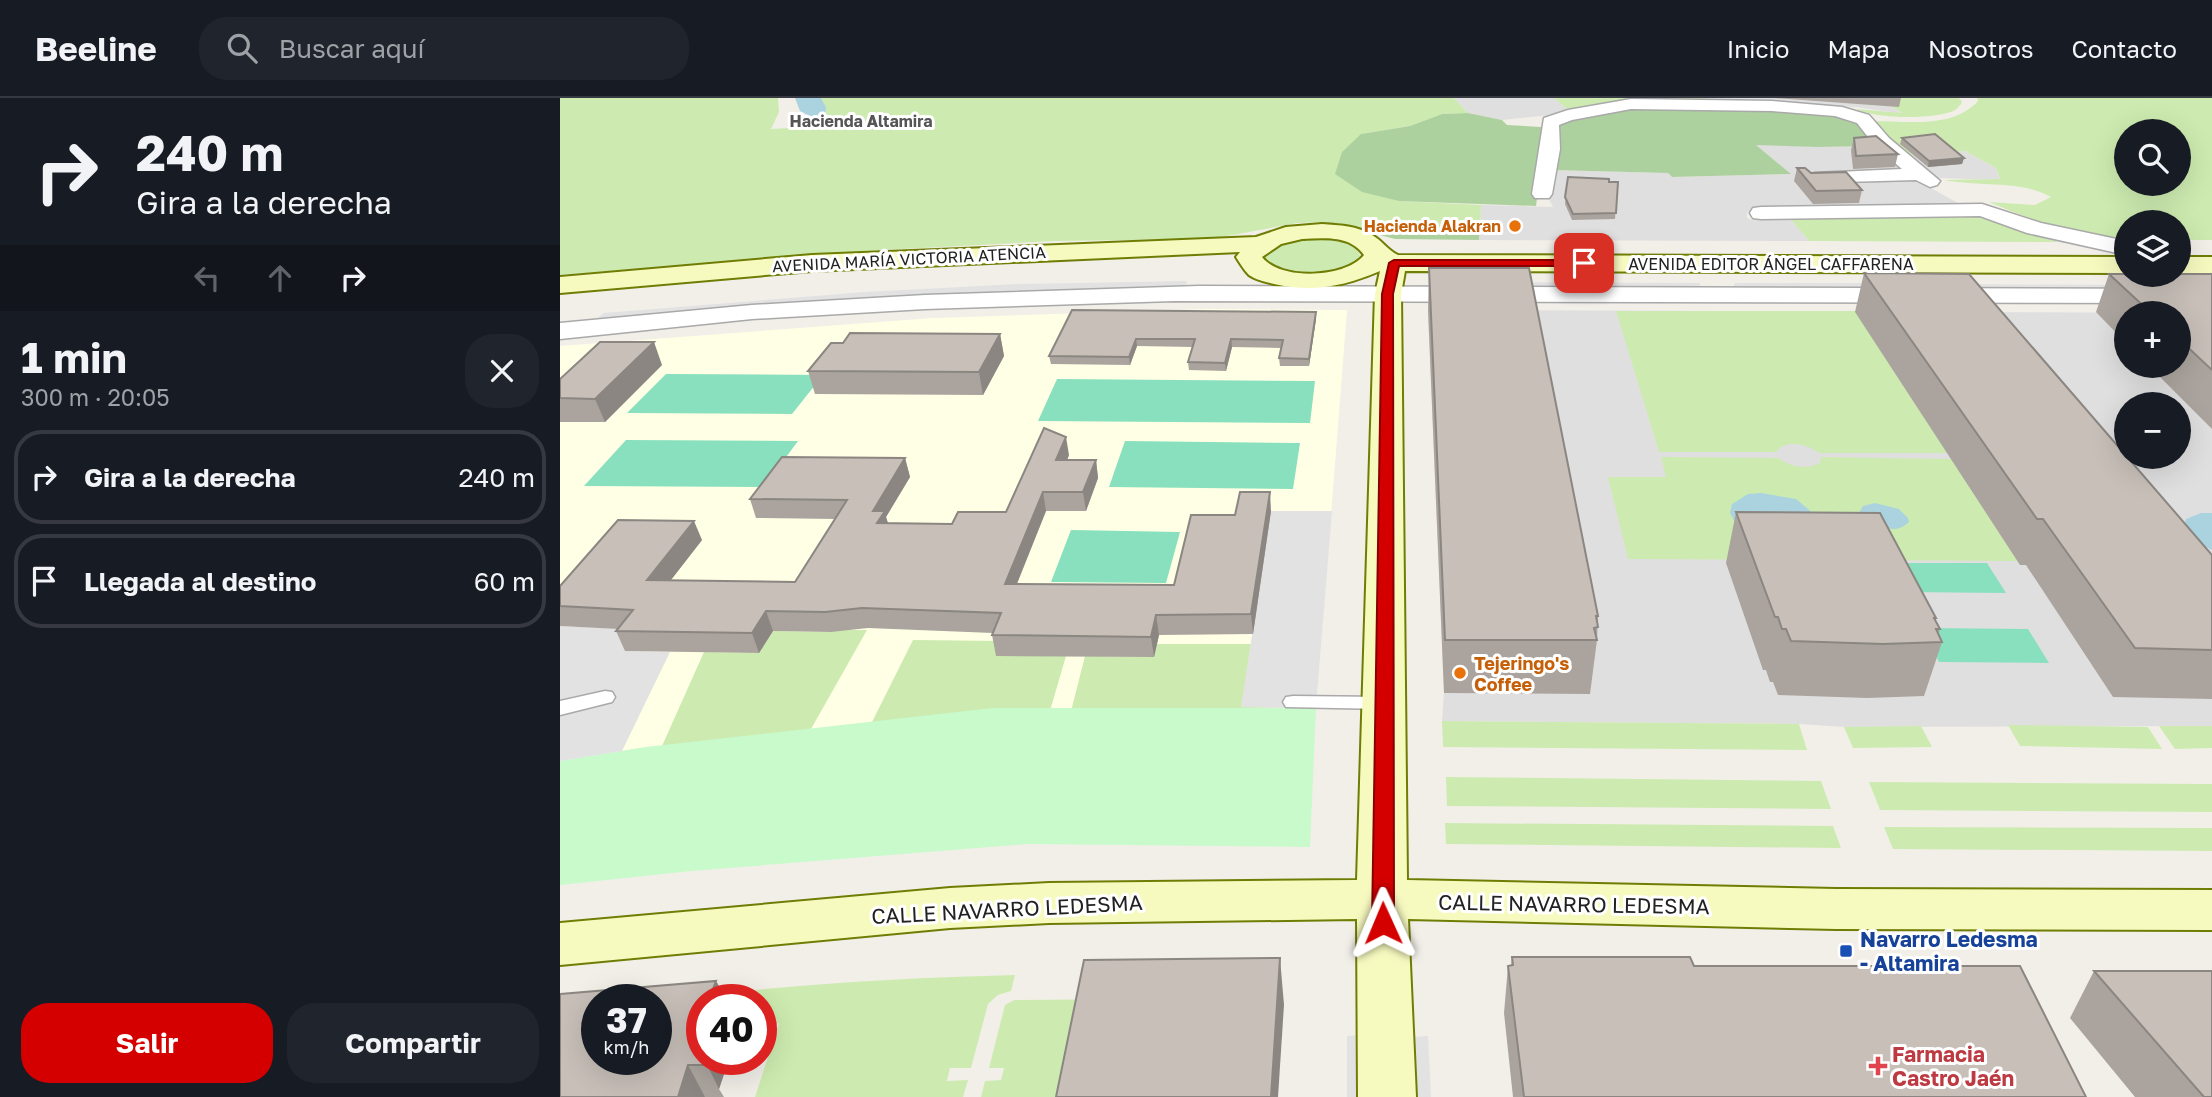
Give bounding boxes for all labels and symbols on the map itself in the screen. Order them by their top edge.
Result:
district label: Hacienda Altamira [790,111,932,131]
place label: Hacienda Alakran [1364,216,1501,236]
marker: Hacienda Alakran [1507,218,1523,234]
pin [1554,233,1614,293]
street label: AVENIDA MARÍA VICTORIA ATENCIA [772,242,1047,276]
street label: AVENIDA EDITOR ÁNGEL CAFFARENA [1628,254,1914,274]
place label: Tejeringo's Coffee [1474,652,1569,695]
marker: Tejeringo's Coffee [1452,665,1468,681]
position arrow [1346,886,1420,960]
street label: CALLE NAVARRO LEDESMA [871,889,1143,929]
street label: CALLE NAVARRO LEDESMA [1438,889,1710,919]
place label: Navarro Ledesma - Altamira [1860,926,2038,976]
marker: Navarro Ledesma - Altamira [1838,943,1854,959]
speed limit sign: 40 [686,984,777,1075]
place label: Farmacia Castro Jaén [1892,1041,2014,1091]
marker: Farmacia Castro Jaén [1870,1058,1886,1074]

